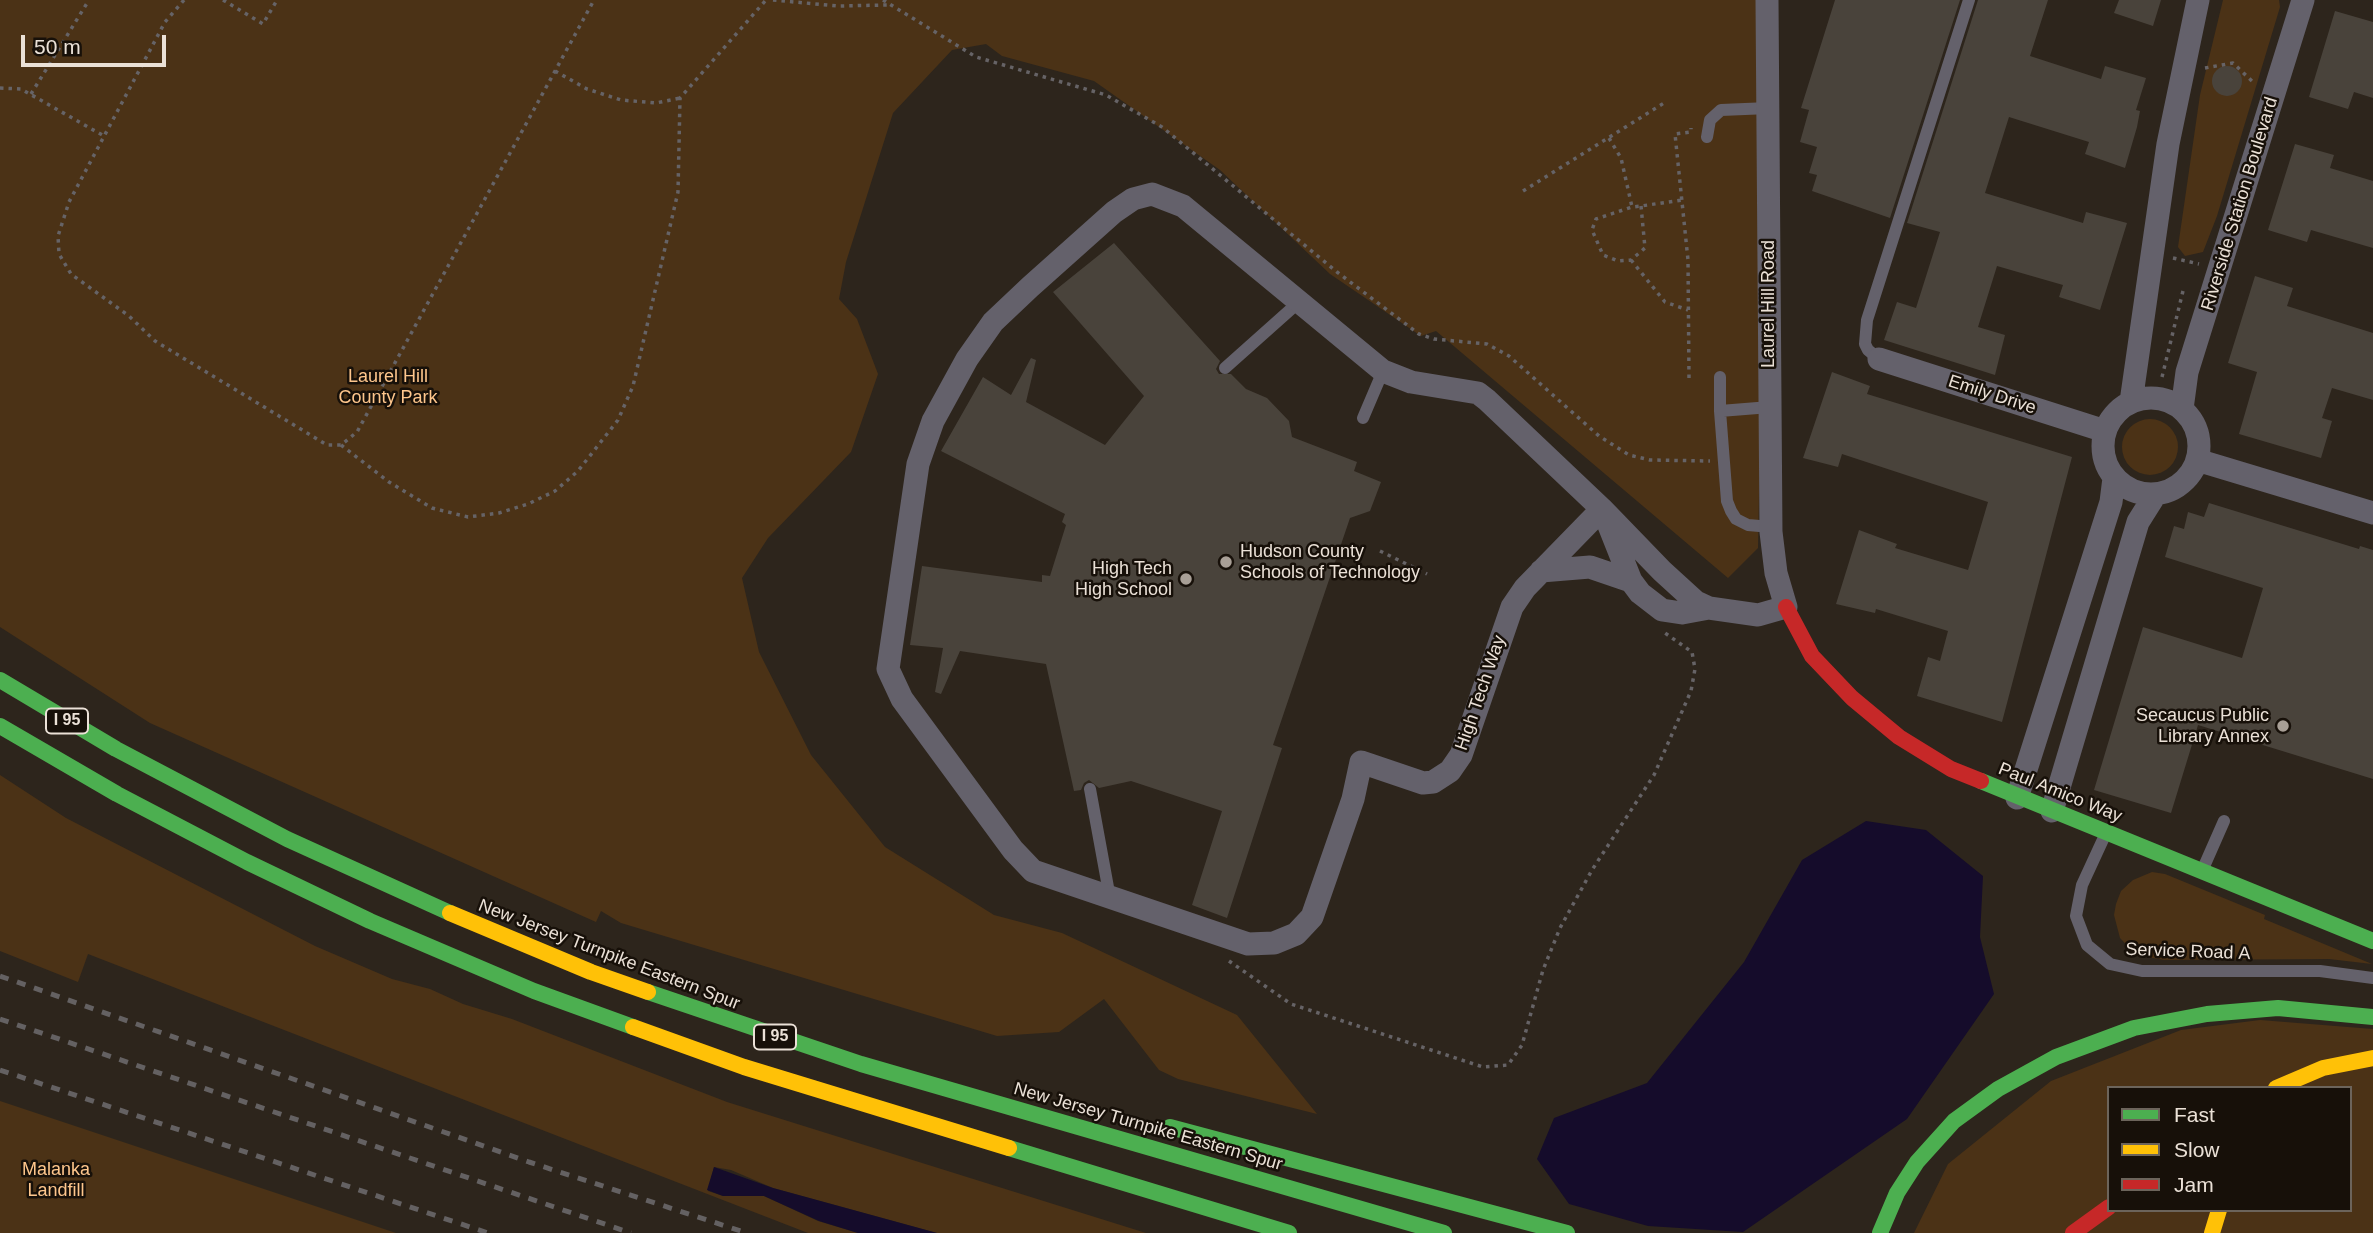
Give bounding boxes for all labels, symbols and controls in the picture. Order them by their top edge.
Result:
scale bar [24,21,170,65]
text: 50 m [34,35,81,58]
street label: Riverside Station Boulevard [2197,95,2283,313]
street label: Laurel Hill Road [1758,240,1780,368]
park label: Laurel Hill County Park [338,366,438,408]
street label: Emily Drive [1945,371,2039,419]
place label: Hudson County Schools of Technology [1240,541,1420,584]
marker: Hudson County Schools of Technology [1218,554,1234,570]
place label: High Tech High School [1075,558,1172,600]
marker: High Tech High School [1178,571,1194,587]
street label: High Tech Way [1451,633,1511,753]
place label: Secaucus Public Library Annex [2136,705,2269,748]
road number: I 95 [46,708,88,734]
marker: Secaucus Public Library Annex [2275,718,2291,734]
street label: Paul Amico Way [1995,758,2125,828]
street label: New Jersey Turnpike Eastern Spur [475,895,743,1015]
street label: Service Road A [2125,939,2251,965]
road number: I 95 [754,1024,796,1050]
street label: New Jersey Turnpike Eastern Spur [1011,1078,1285,1176]
legend [2107,1086,2352,1212]
text: Fast [2174,1103,2215,1126]
text: Slow [2174,1138,2220,1161]
park label: Malanka Landfill [22,1159,90,1202]
text: Jam [2174,1173,2214,1196]

